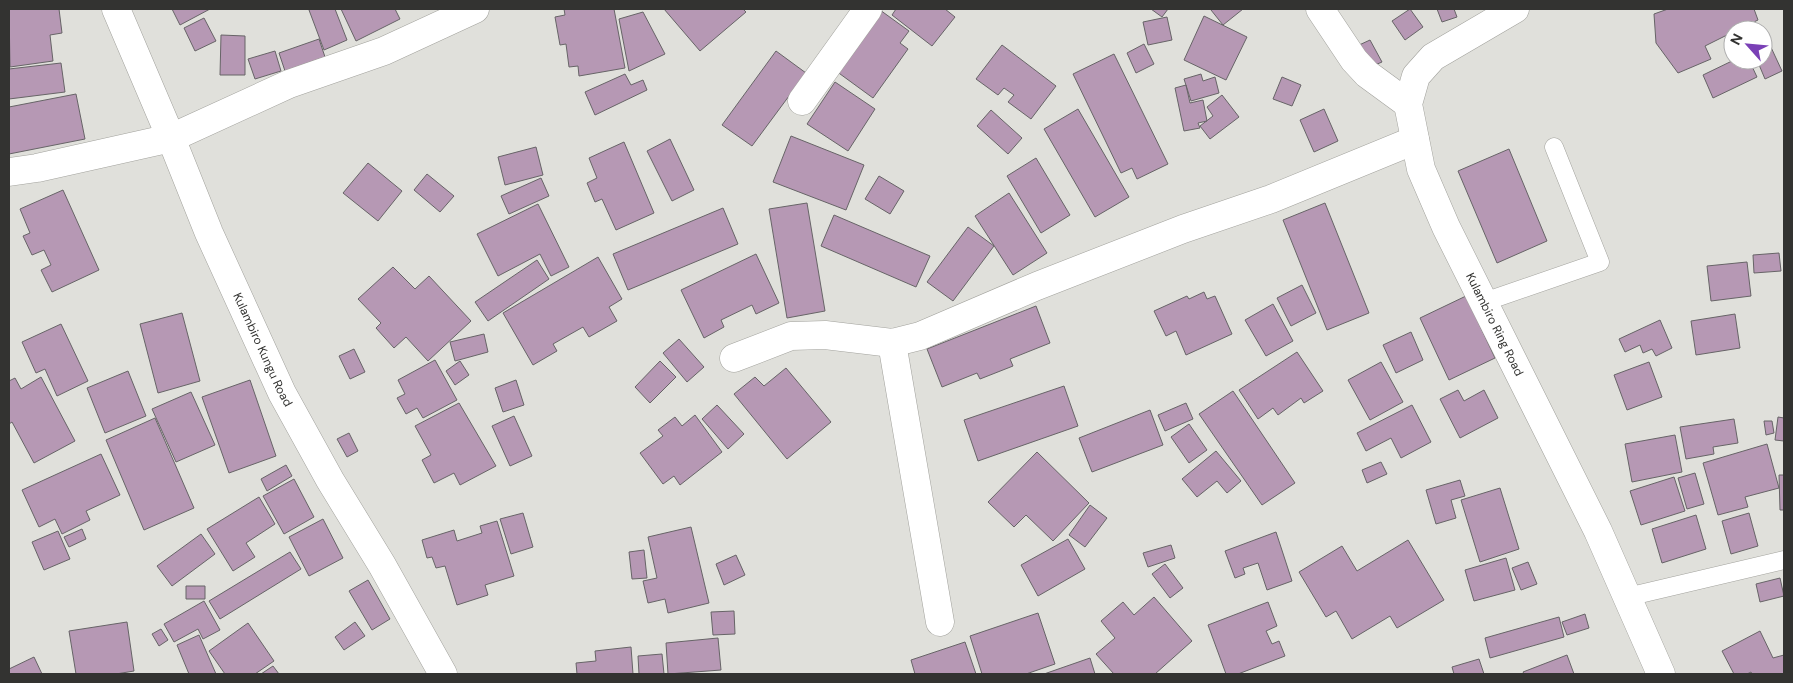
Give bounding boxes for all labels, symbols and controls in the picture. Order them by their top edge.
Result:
north arrow [1723,20,1773,70]
text: N [1726,30,1747,48]
street label: Kulambiro Ring Road [1462,270,1527,379]
street label: Kulambiro Kungu Road [229,290,296,410]

